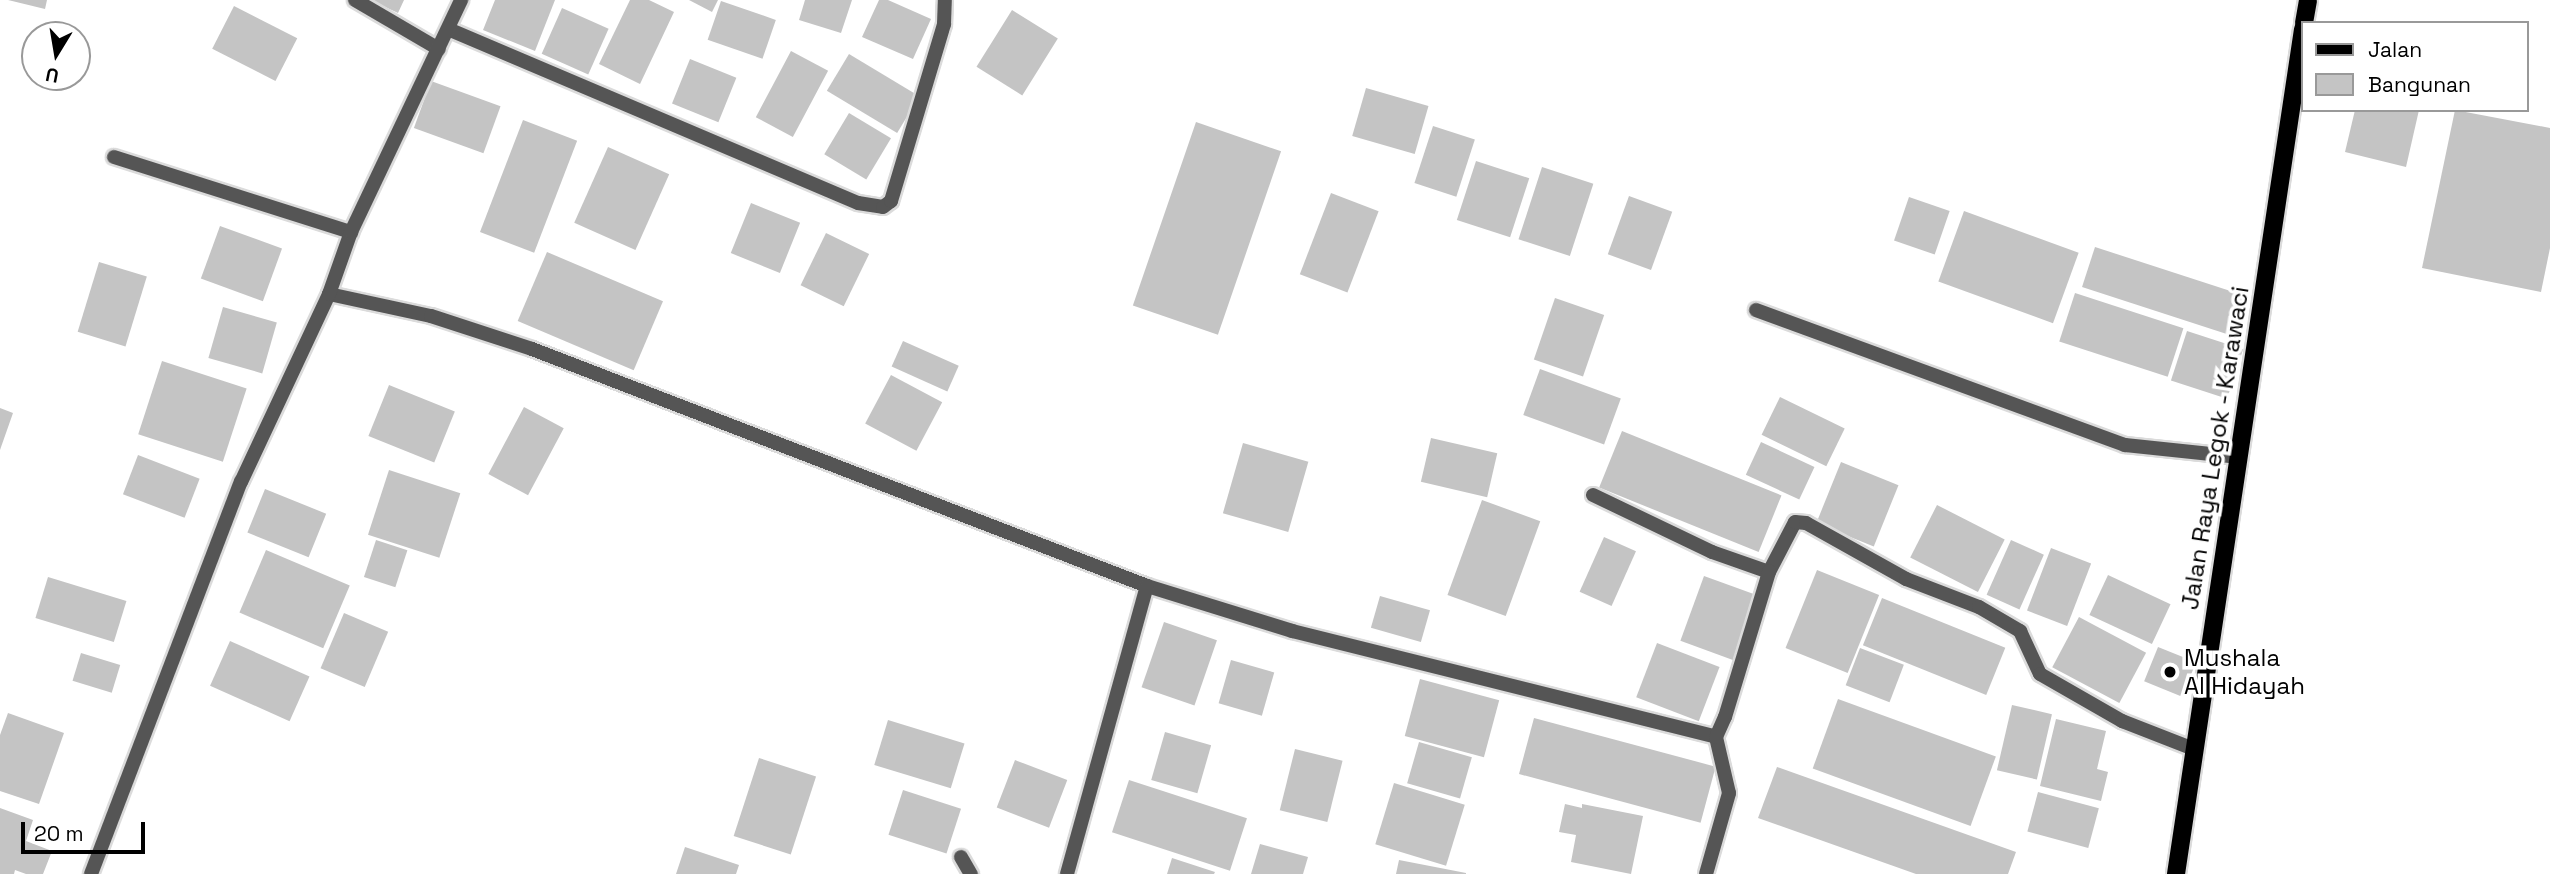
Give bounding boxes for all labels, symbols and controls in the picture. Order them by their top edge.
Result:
north arrow [21,21,91,91]
legend [2302,21,2529,112]
text: Jalan [2368,36,2422,63]
text: U [44,62,61,89]
text: Bangunan [2368,71,2471,98]
street label: Jalan Raya Legok - Karawaci [2175,284,2255,612]
place label: Mushala Al Hidayah [2184,644,2305,700]
marker: Mushala Al Hidayah [2162,664,2178,680]
scale bar [24,808,149,852]
text: 20 m [34,820,84,847]

